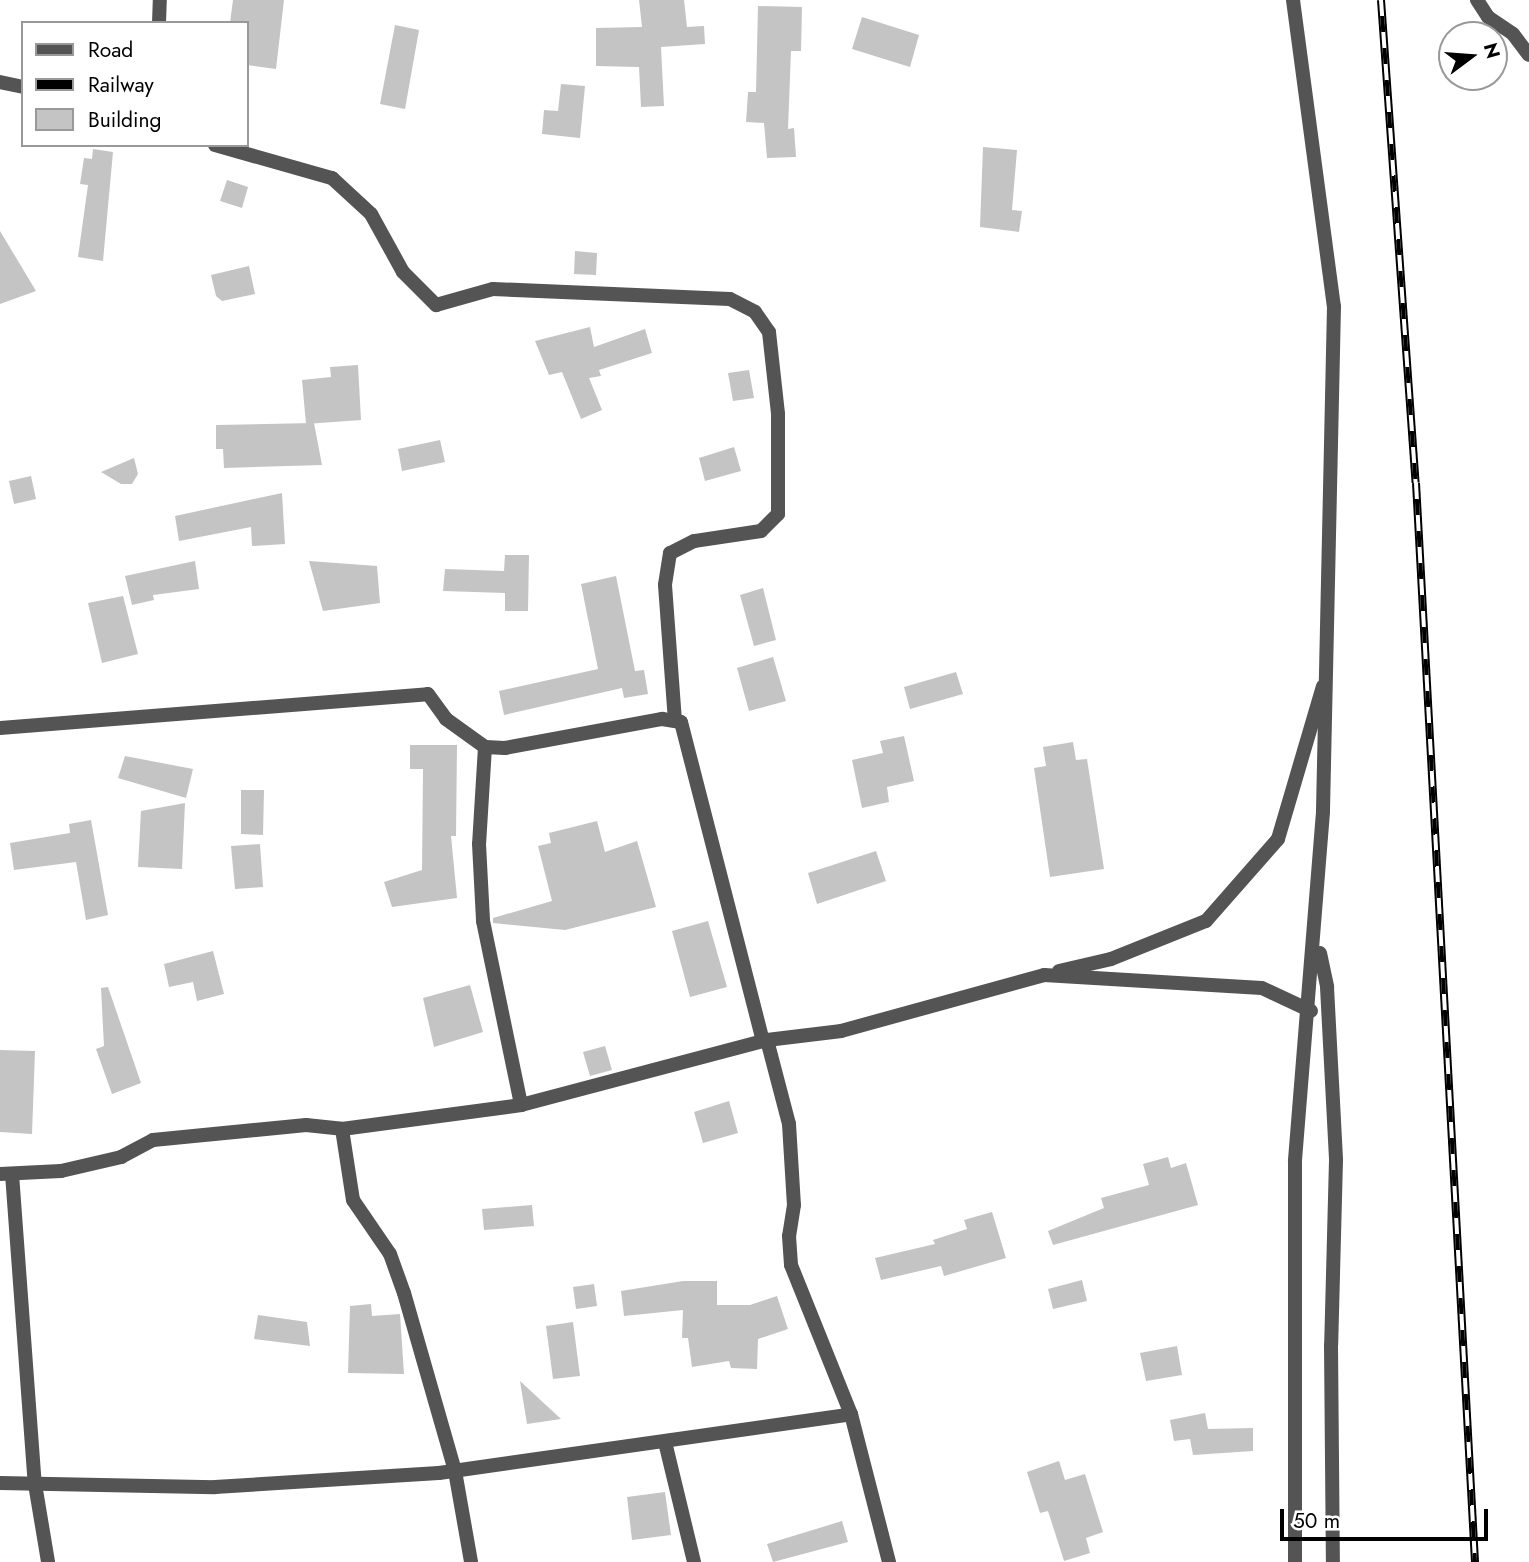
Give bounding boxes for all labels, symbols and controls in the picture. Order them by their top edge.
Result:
legend [21,21,248,147]
north arrow [1438,21,1508,91]
text: Road [88,35,133,65]
text: N [1477,40,1507,62]
text: Railway [88,70,154,100]
text: Building [88,105,161,135]
scale bar [1284,1496,1492,1540]
text: 50 m [1293,1506,1340,1536]

